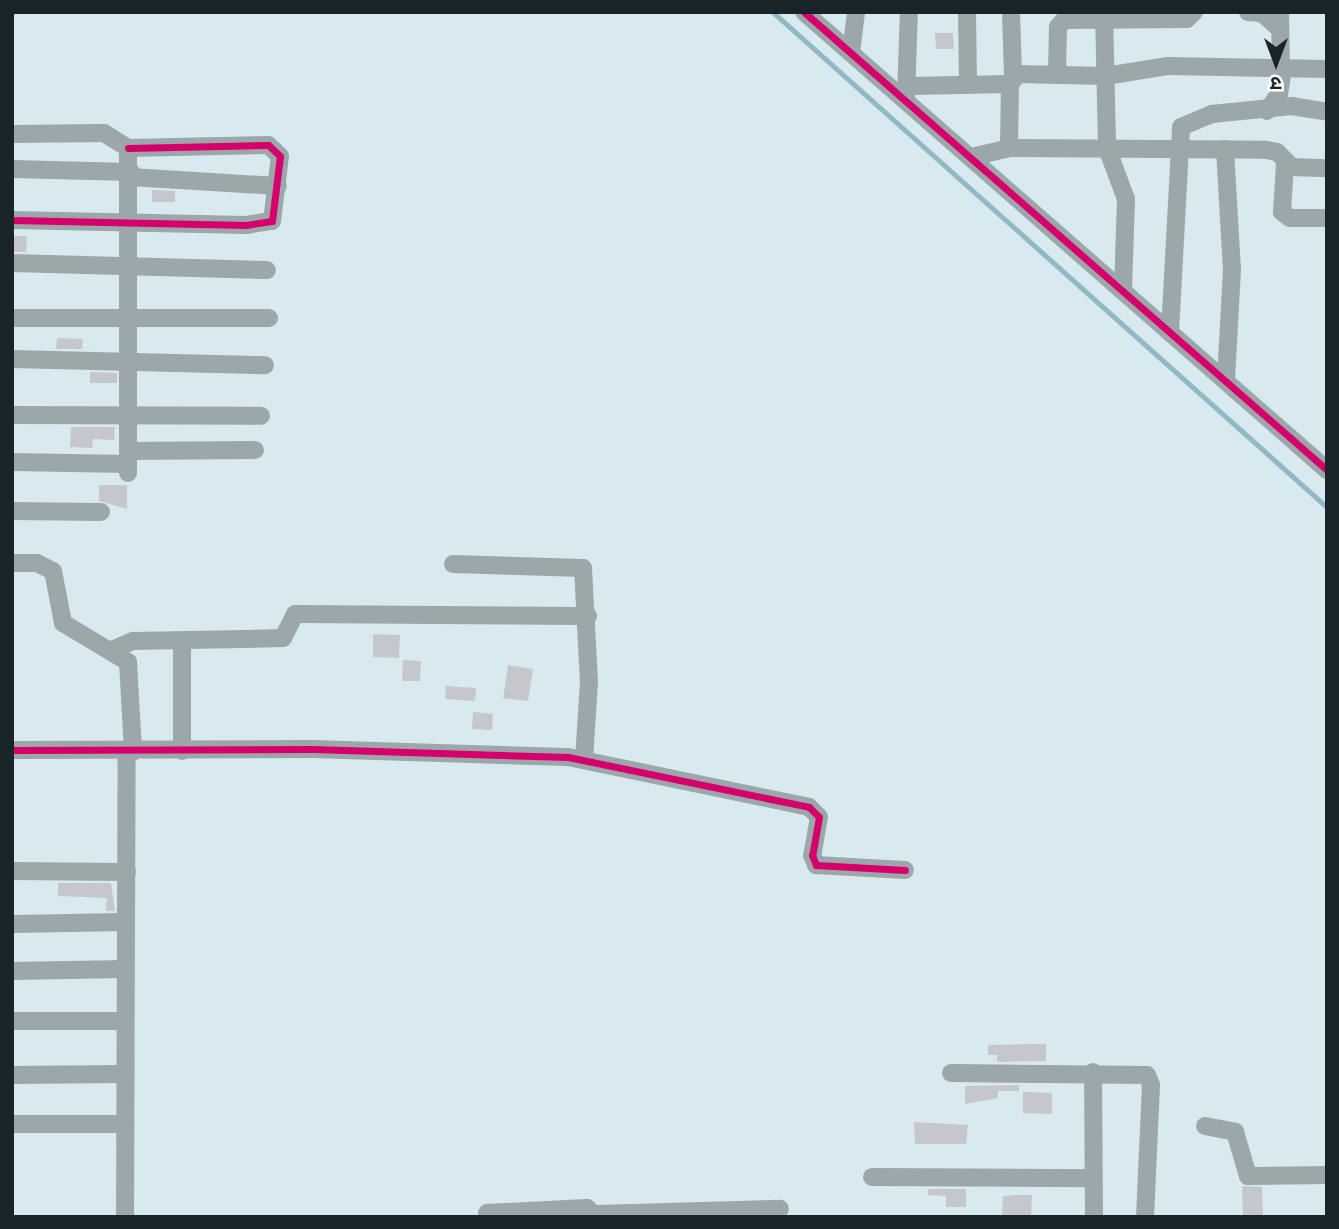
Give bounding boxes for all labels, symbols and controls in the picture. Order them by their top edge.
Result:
north arrow [1241,28,1311,98]
text: उ [1270,71,1282,97]

